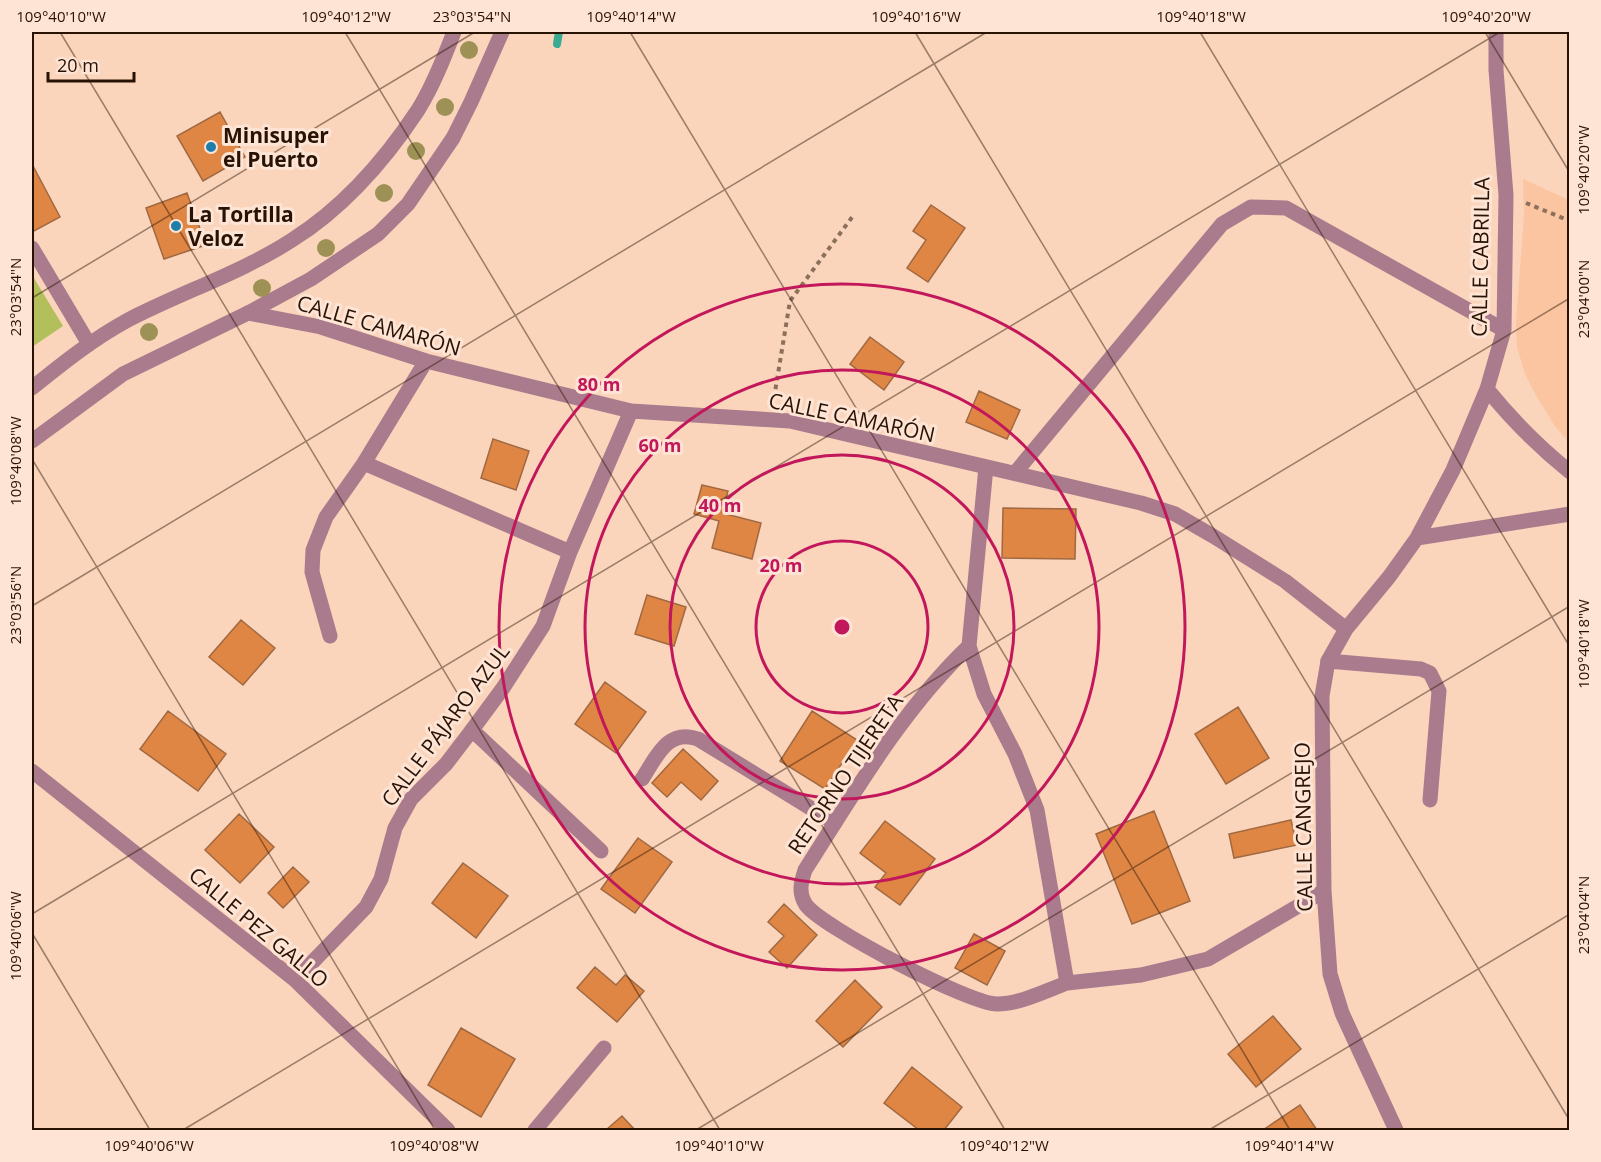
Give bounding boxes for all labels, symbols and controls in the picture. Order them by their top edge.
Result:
text: 109°40'10"W [16,6,106,26]
text: 109°40'12"W [301,6,391,26]
text: 23°03'54"N [433,6,511,26]
text: 109°40'14"W [586,6,676,26]
text: 109°40'16"W [871,6,961,26]
text: 109°40'18"W [1156,6,1246,26]
text: 109°40'20"W [1441,6,1531,26]
scale bar [48,45,134,83]
text: 20 m [57,53,99,77]
place label: Minisuper el Puerto [223,121,329,173]
text: 109°40'20"W [1573,125,1593,215]
marker: Minisuper el Puerto [204,140,218,154]
street label: CALLE CABRILLA [1465,176,1495,337]
place label: La Tortilla Veloz [188,200,294,252]
marker: La Tortilla Veloz [169,219,183,233]
text: 23°03'54"N [5,258,25,336]
text: 23°04'00"N [1573,260,1593,338]
street label: CALLE CAMARÓN [294,288,464,362]
text: 80 m [578,372,620,396]
street label: CALLE CAMARÓN [766,386,938,448]
text: 109°40'08"W [5,416,25,506]
text: 60 m [639,433,681,457]
text: 40 m [699,493,741,517]
text: 20 m [760,553,802,577]
text: 23°03'56"N [5,566,25,644]
text: 109°40'18"W [1573,599,1593,689]
centre of rings [832,617,852,637]
street label: CALLE PÁJARO AZUL [375,638,515,812]
street label: RETORNO TIJERETA [781,688,909,859]
street label: CALLE CANGREJO [1288,742,1318,912]
street label: CALLE PEZ GALLO [183,860,335,994]
text: 23°04'04"N [1573,876,1593,954]
text: 109°40'06"W [5,891,25,981]
text: 109°40'06"W [104,1135,194,1155]
text: 109°40'08"W [389,1135,479,1155]
text: 109°40'10"W [674,1135,764,1155]
text: 109°40'12"W [959,1135,1049,1155]
text: 109°40'14"W [1244,1135,1334,1155]

